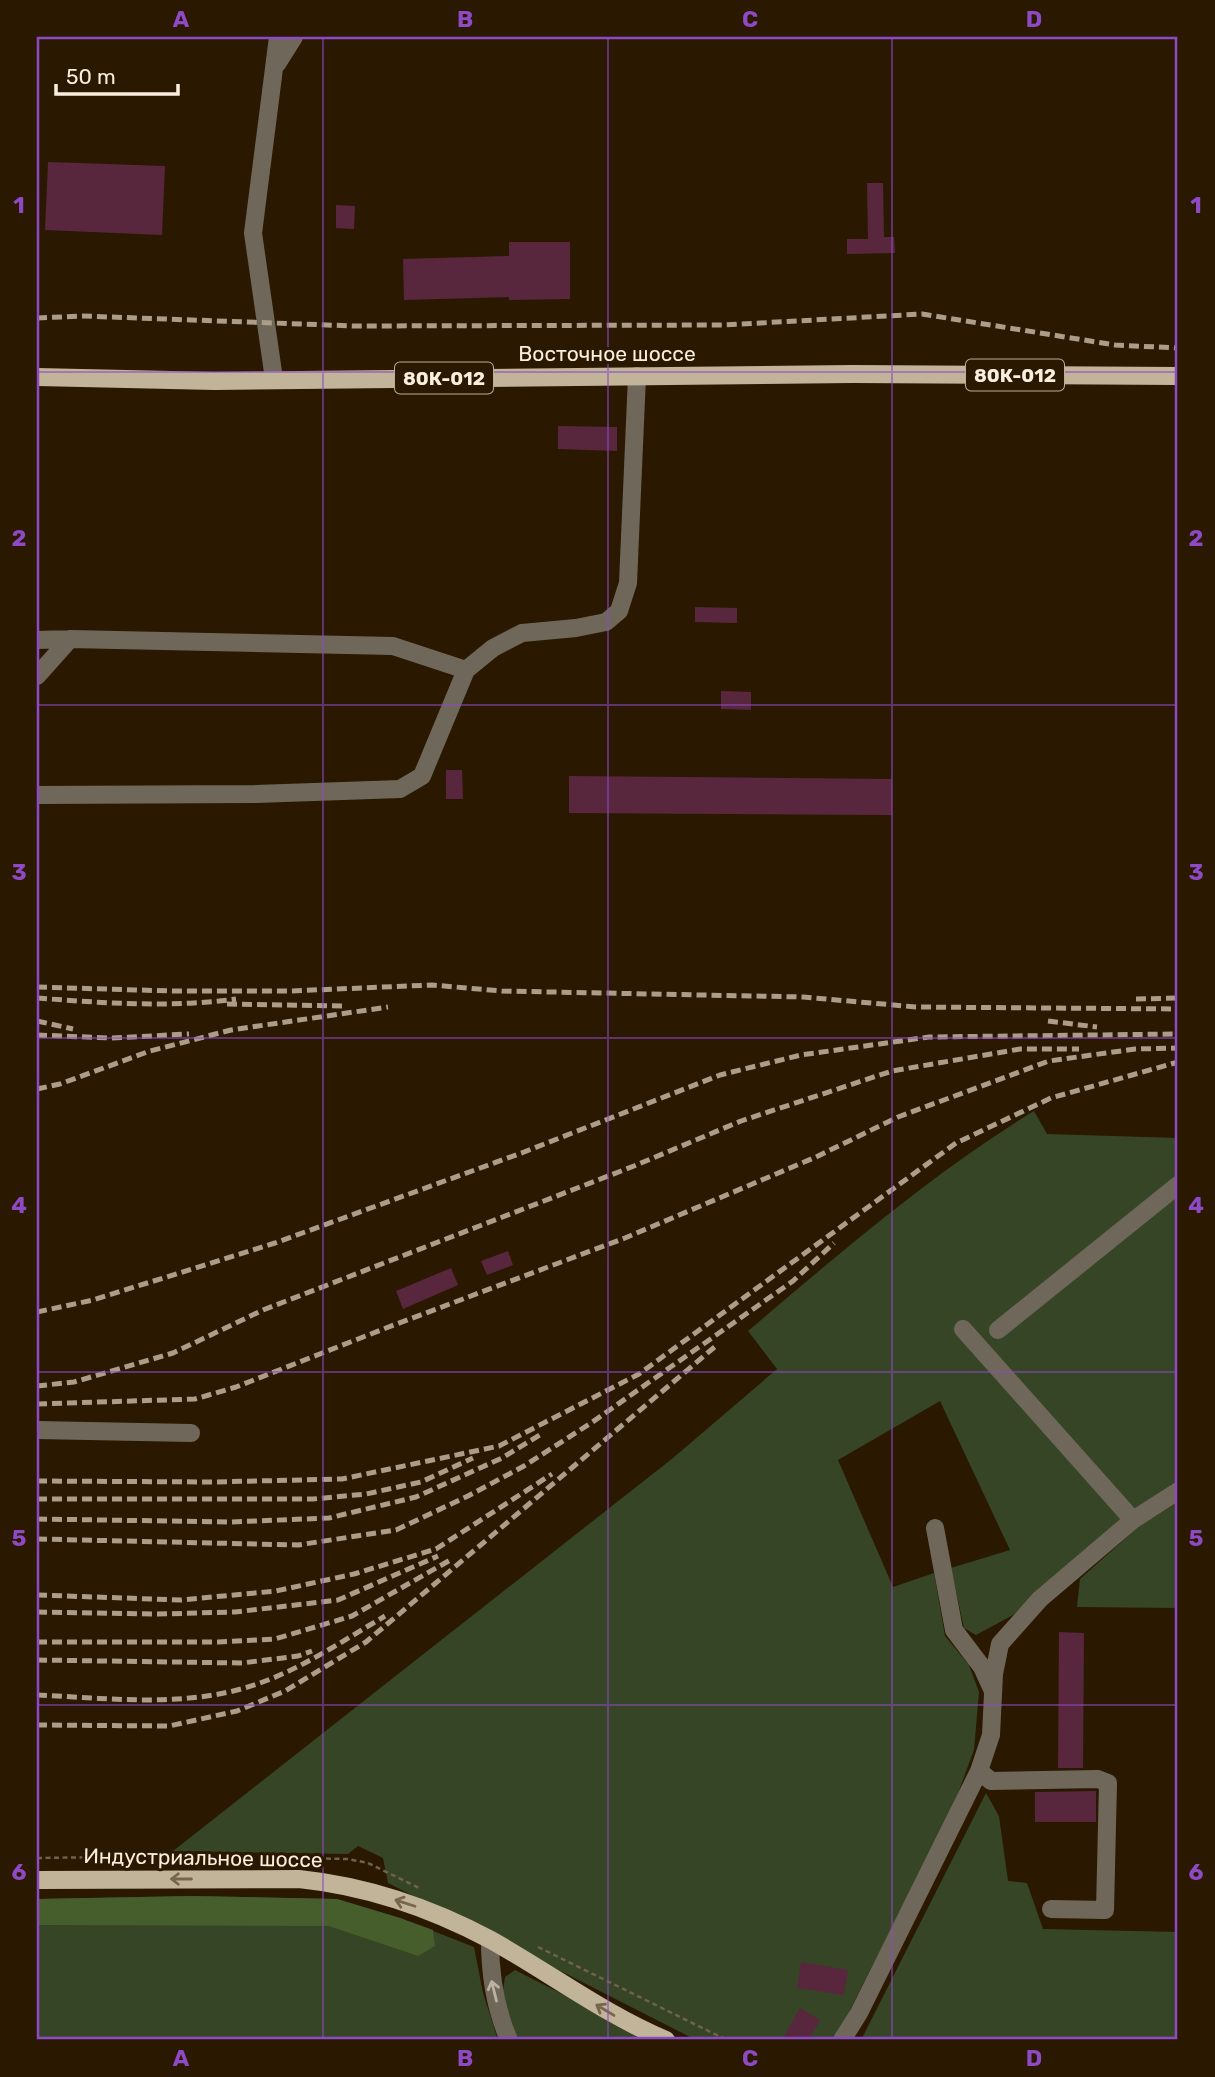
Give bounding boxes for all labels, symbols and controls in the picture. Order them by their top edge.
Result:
text: A [173,5,190,33]
text: B [457,5,473,33]
text: C [742,5,758,33]
text: D [1026,5,1042,33]
scale bar [56,52,178,96]
text: 50 m [66,64,116,89]
text: 1 [13,191,25,219]
text: 1 [1190,191,1202,219]
street label: Восточное шоссе [518,341,696,366]
road number: 80К-012 [966,360,1064,390]
road number: 80К-012 [395,362,493,394]
text: 2 [12,524,26,552]
text: 2 [1189,524,1203,552]
text: 3 [11,858,27,886]
text: 3 [1188,858,1204,886]
text: 4 [11,1191,27,1219]
text: 4 [1188,1191,1204,1219]
text: 5 [12,1524,27,1552]
text: 5 [1189,1524,1204,1552]
street label: Индустриальное шоссе [83,1843,323,1872]
text: 6 [12,1858,27,1886]
text: 6 [1189,1858,1204,1886]
one-way arrow [170,1873,193,1886]
one-way arrow [395,1896,417,1909]
one-way arrow [487,1980,500,2003]
one-way arrow [596,2003,616,2017]
text: A [173,2044,190,2072]
text: B [457,2044,473,2072]
text: C [742,2044,758,2072]
text: D [1026,2044,1042,2072]

